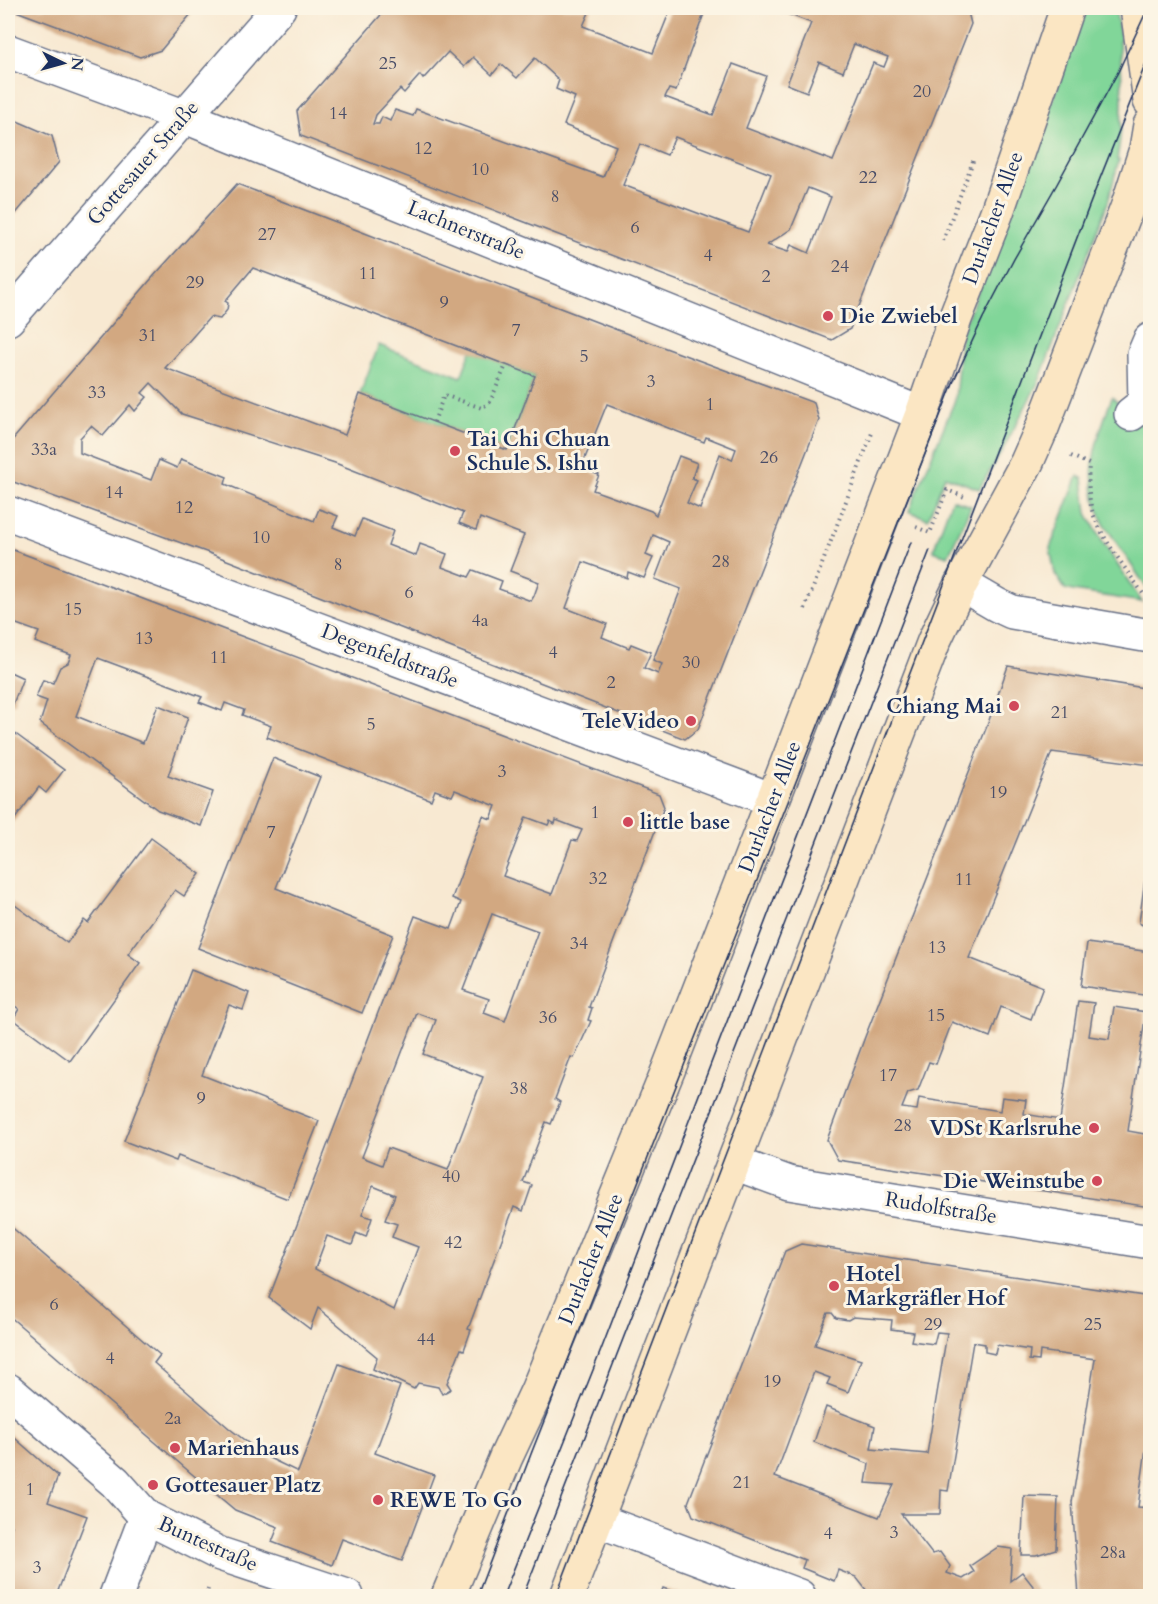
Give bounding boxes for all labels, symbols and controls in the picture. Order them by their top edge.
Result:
north arrow [33,33,93,93]
house number: 25 [379,51,397,76]
text: N [65,56,89,72]
house number: 20 [913,79,931,104]
street label: Gottesauer Straße [80,94,206,232]
house number: 14 [329,101,347,126]
house number: 12 [414,136,432,161]
street label: Durlacher Allee [956,148,1030,288]
house number: 10 [471,157,489,182]
house number: 22 [859,165,877,190]
house number: 8 [550,184,560,209]
street label: Lachnerstraße [403,193,529,267]
house number: 6 [630,215,640,240]
house number: 27 [258,222,276,247]
house number: 4 [703,243,713,268]
house number: 24 [831,254,849,279]
house number: 11 [359,261,377,286]
house number: 2 [761,264,771,289]
house number: 29 [186,270,204,295]
house number: 9 [439,290,449,315]
place label: Die Zwiebel [840,302,958,331]
marker: Die Zwiebel [821,309,835,323]
house number: 7 [511,318,521,343]
house number: 31 [139,323,157,348]
house number: 5 [579,344,589,369]
house number: 3 [646,369,656,394]
house number: 33 [88,380,106,405]
house number: 1 [705,392,715,417]
place label: Tai Chi Chuan Schule S. Ishu [467,425,611,478]
house number: 33a [31,437,57,462]
marker: Tai Chi Chuan Schule S. Ishu [448,444,462,458]
house number: 26 [760,445,778,470]
house number: 14 [105,480,123,505]
house number: 12 [175,495,193,520]
house number: 10 [252,525,270,550]
house number: 28 [712,549,730,574]
house number: 8 [333,552,343,577]
house number: 6 [404,580,414,605]
house number: 15 [64,597,82,622]
house number: 4a [472,608,489,633]
street label: Degenfeldstraße [317,617,463,695]
house number: 13 [135,626,153,651]
house number: 4 [548,640,558,665]
house number: 11 [210,645,228,670]
house number: 30 [682,650,700,675]
house number: 2 [606,670,616,695]
place label: Chiang Mai [886,692,1002,721]
marker: Chiang Mai [1007,699,1021,713]
house number: 21 [1051,700,1069,725]
place label: TeleVideo [582,707,679,736]
house number: 5 [366,712,376,737]
marker: TeleVideo [684,714,698,728]
street label: Durlacher Allee [732,737,808,877]
house number: 3 [497,759,507,784]
house number: 19 [989,780,1007,805]
house number: 1 [590,800,600,825]
place label: little base [640,808,730,837]
marker: little base [621,815,635,829]
house number: 7 [266,820,276,845]
house number: 32 [589,866,607,891]
house number: 11 [955,867,973,892]
house number: 34 [570,931,588,956]
house number: 13 [928,935,946,960]
house number: 15 [927,1003,945,1028]
house number: 36 [539,1005,557,1030]
house number: 17 [879,1063,897,1088]
house number: 38 [510,1076,528,1101]
house number: 9 [196,1086,206,1111]
house number: 28 [894,1113,912,1138]
place label: VDSt Karlsruhe [929,1114,1082,1143]
marker: VDSt Karlsruhe [1087,1121,1101,1135]
house number: 40 [442,1164,460,1189]
place label: Die Weinstube [943,1167,1085,1196]
marker: Die Weinstube [1090,1174,1104,1188]
street label: Rudolfstraße [883,1185,999,1231]
street label: Durlacher Allee [551,1189,631,1329]
house number: 42 [444,1230,462,1255]
place label: Hotel Markgräfler Hof [846,1260,1008,1313]
marker: Hotel Markgräfler Hof [827,1279,841,1293]
house number: 6 [49,1292,59,1317]
house number: 29 [924,1312,942,1337]
house number: 25 [1084,1312,1102,1337]
house number: 44 [417,1327,435,1352]
house number: 4 [105,1346,115,1371]
house number: 19 [763,1369,781,1394]
house number: 2a [165,1406,182,1431]
place label: Marienhaus [187,1434,299,1463]
marker: Marienhaus [168,1441,182,1455]
house number: 21 [733,1470,751,1495]
place label: Gottesauer Platz [165,1471,322,1500]
house number: 1 [25,1477,35,1502]
marker: Gottesauer Platz [146,1478,160,1492]
place label: REWE To Go [390,1486,522,1515]
marker: REWE To Go [371,1493,385,1507]
street label: Buntestraße [154,1509,262,1579]
house number: 3 [889,1520,899,1545]
house number: 4 [823,1521,833,1546]
house number: 28a [1100,1540,1126,1565]
house number: 3 [32,1555,42,1580]

